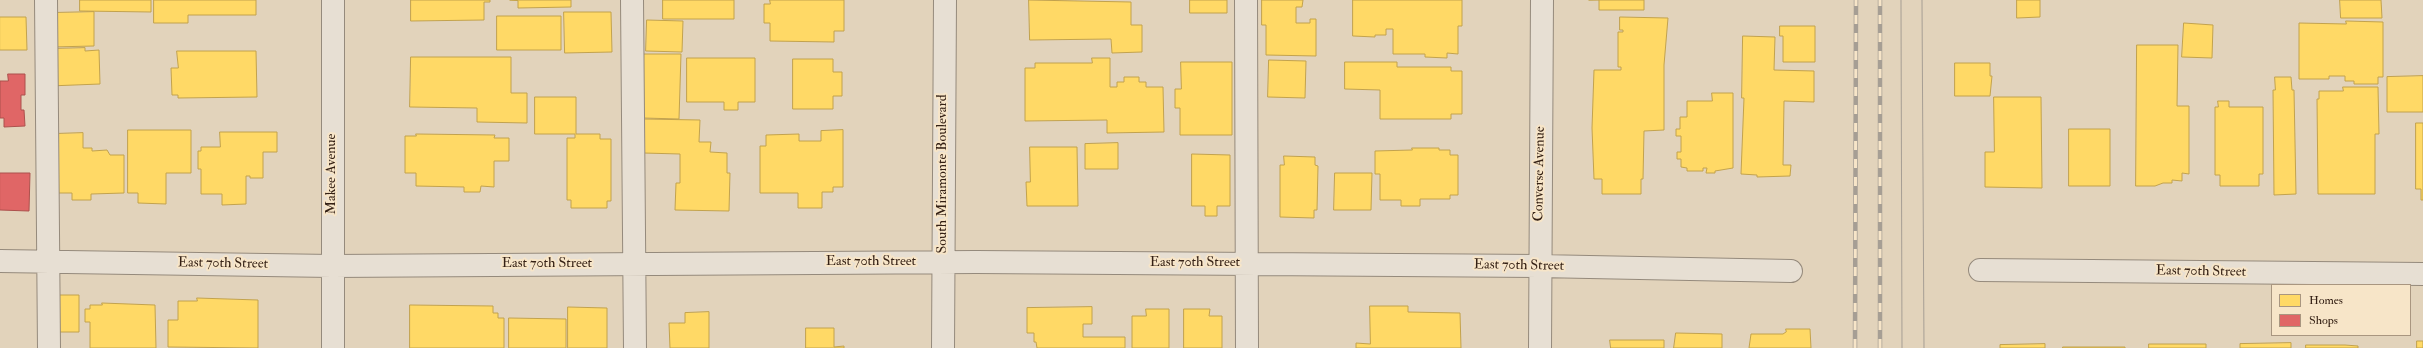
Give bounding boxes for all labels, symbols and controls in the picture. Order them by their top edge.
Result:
street label: South Miramonte Boulevard [935,94,951,254]
street label: Converse Avenue [1531,126,1549,222]
street label: Makee Avenue [324,134,340,214]
street label: East 70th Street [826,254,916,270]
street label: East 70th Street [178,255,268,273]
street label: East 70th Street [1150,255,1240,271]
street label: East 70th Street [502,256,592,272]
street label: East 70th Street [1474,257,1564,275]
street label: East 70th Street [2156,263,2246,281]
legend [2271,284,2411,336]
text: Homes [2309,293,2343,308]
text: Shops [2309,313,2338,328]

